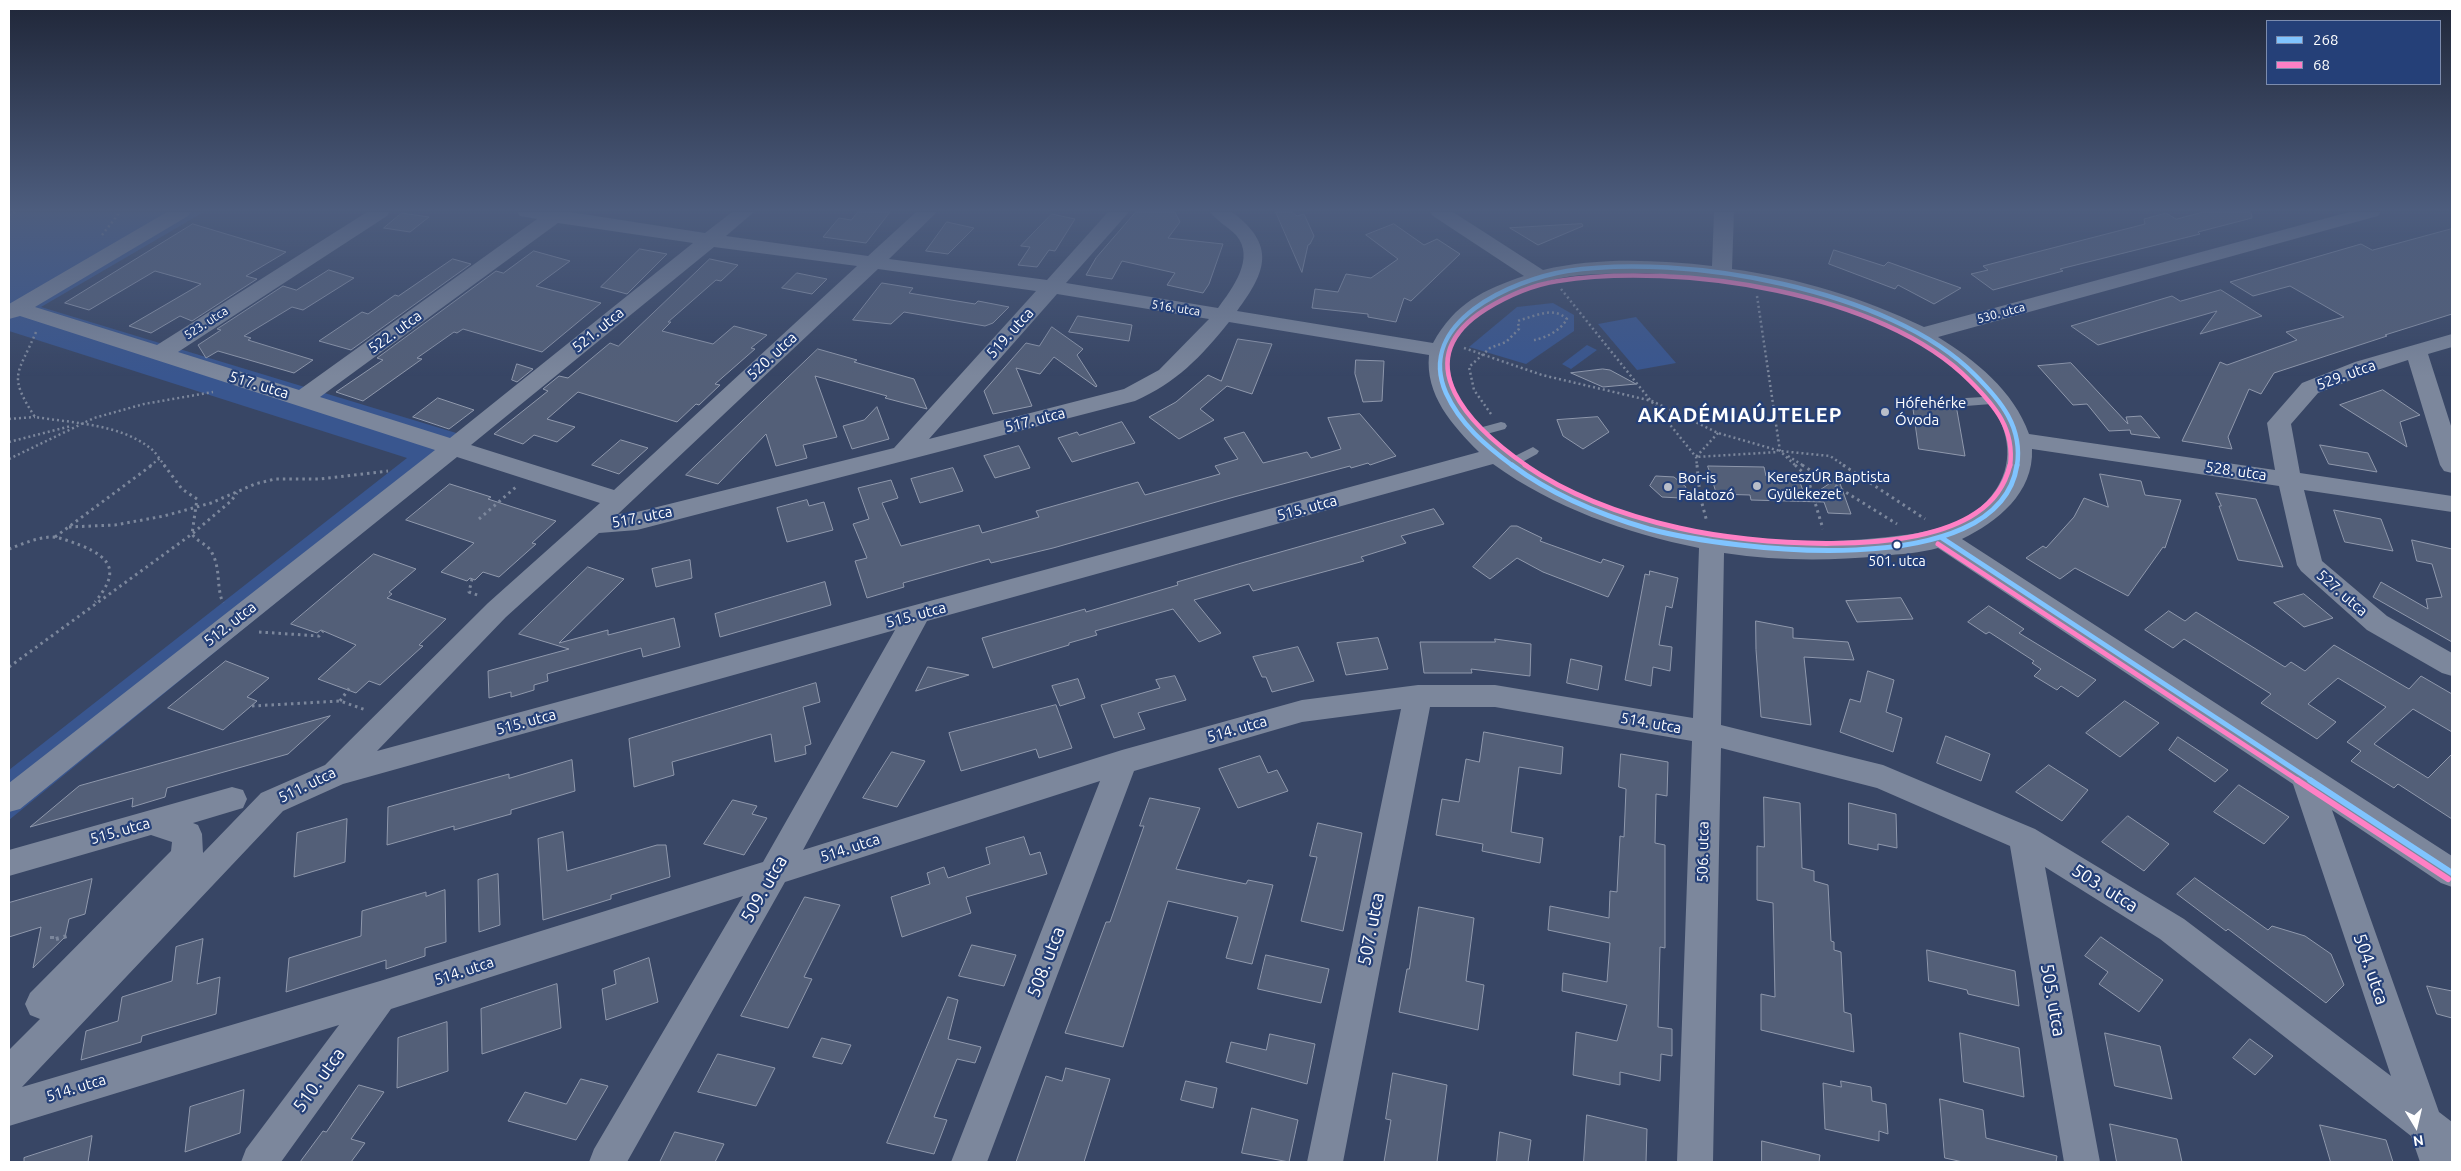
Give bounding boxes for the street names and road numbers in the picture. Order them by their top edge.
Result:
street label: 516. utca [1151,297,1201,319]
street label: 530. utca [1975,300,2027,326]
street label: 523. utca [181,304,231,342]
street label: 521. utca [568,304,628,356]
street label: 519. utca [983,304,1037,362]
street label: 522. utca [365,307,425,357]
street label: 520. utca [743,328,801,384]
street label: 529. utca [2314,356,2378,394]
street label: 517. utca [227,367,291,403]
street label: 517. utca [1003,404,1067,436]
street label: 528. utca [2204,458,2268,484]
street label: 515. utca [1275,491,1339,525]
street label: 517. utca [610,502,674,532]
street label: 527. utca [2313,566,2371,620]
street label: 512. utca [200,598,260,650]
street label: 515. utca [884,598,948,632]
street label: 515. utca [494,705,558,739]
street label: 514. utca [1619,709,1683,737]
street label: 514. utca [1205,712,1269,746]
street label: 511. utca [275,763,339,807]
street label: 515. utca [88,814,152,848]
street label: 506. utca [1693,821,1713,883]
street label: 514. utca [818,830,882,866]
street label: 509. utca [736,852,792,926]
street label: 503. utca [2068,859,2142,917]
street label: 507. utca [1353,891,1389,967]
street label: 508. utca [1023,924,1069,1000]
street label: 504. utca [2349,931,2393,1007]
street label: 514. utca [432,953,496,989]
street label: 505. utca [2036,962,2070,1038]
street label: 510. utca [289,1044,349,1116]
street label: 514. utca [44,1070,108,1106]

